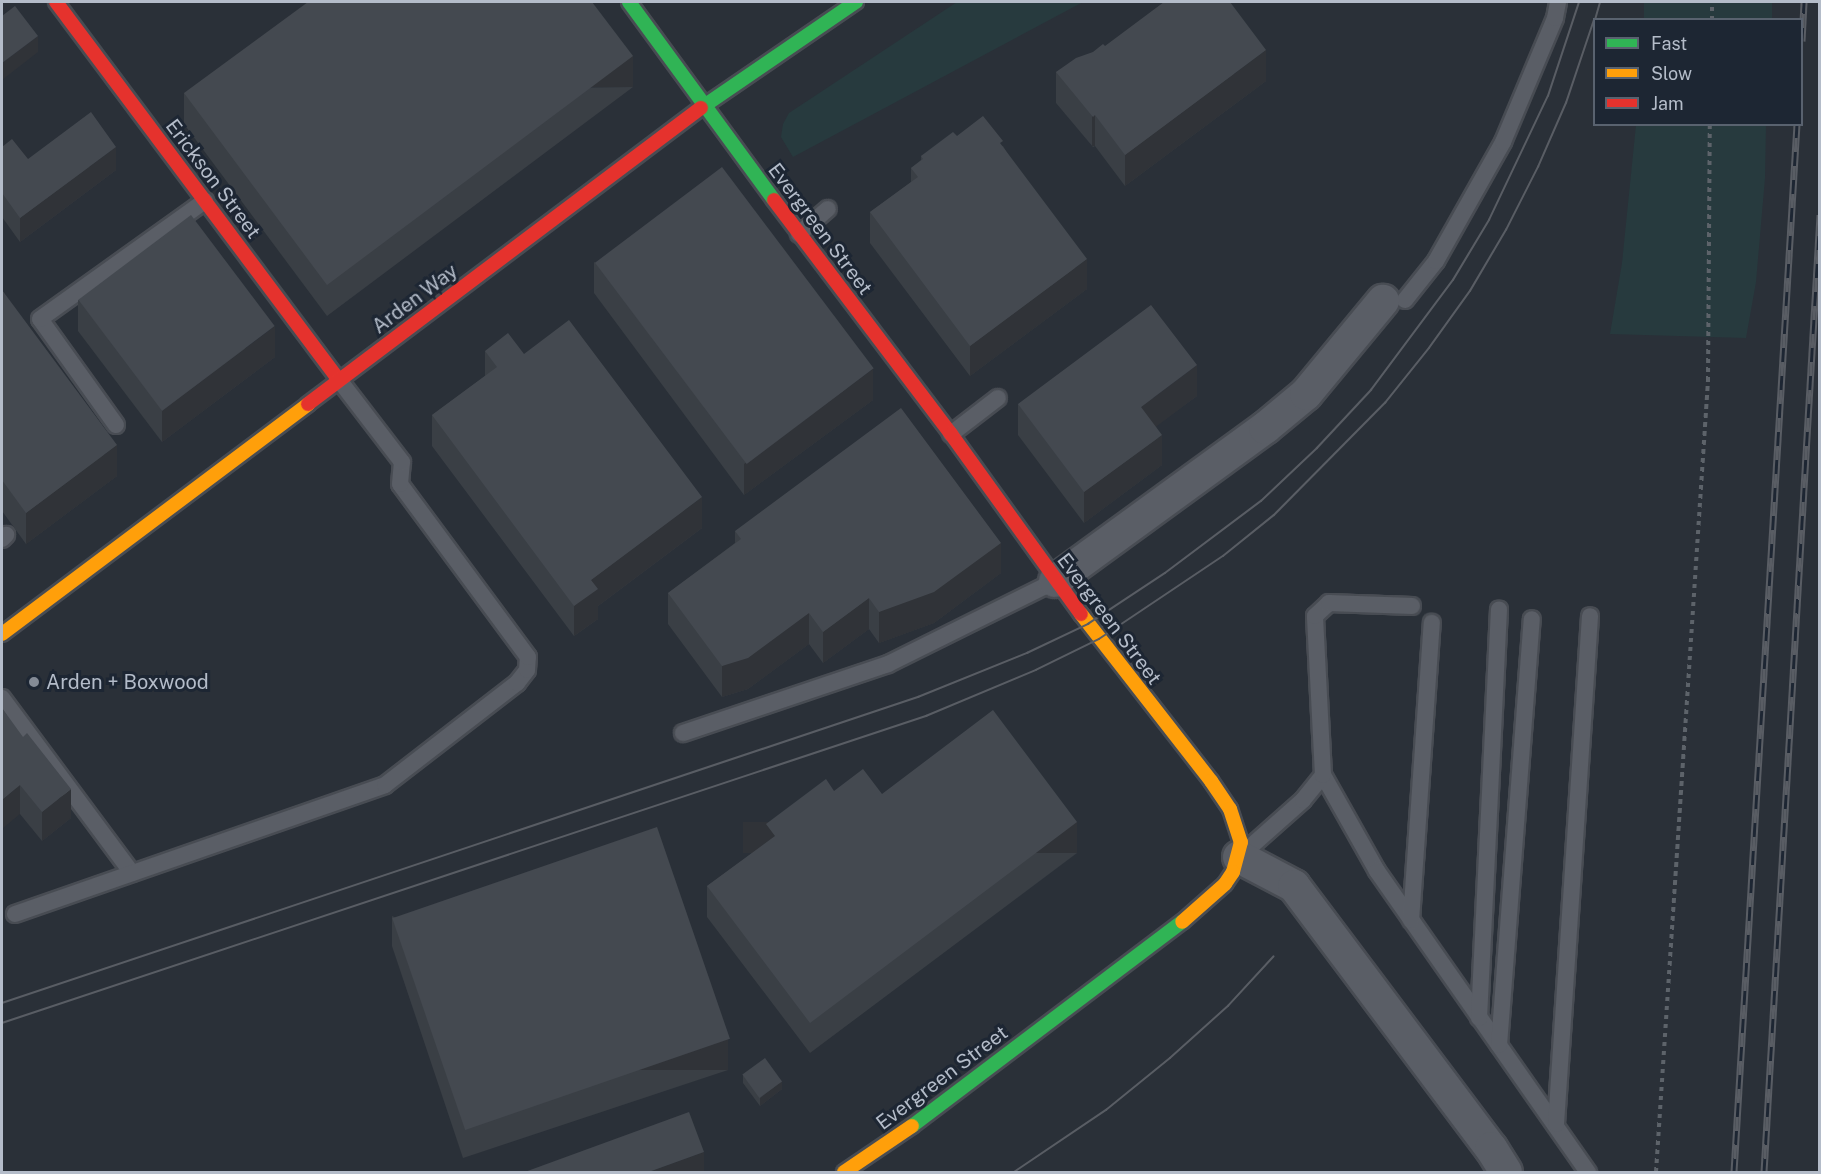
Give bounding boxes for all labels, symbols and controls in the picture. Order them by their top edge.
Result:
legend [1593,18,1803,126]
text: Fast [1651,33,1687,54]
text: Slow [1651,63,1692,84]
text: Jam [1651,93,1684,114]
street label: Erickson Street [160,115,266,243]
street label: Evergreen Street [763,159,877,299]
street label: Arden Way [367,259,463,339]
street label: Evergreen Street [1052,549,1166,689]
place label: Arden + Boxwood [46,670,209,694]
marker: Arden + Boxwood [27,675,41,689]
street label: Evergreen Street [872,1021,1012,1135]

